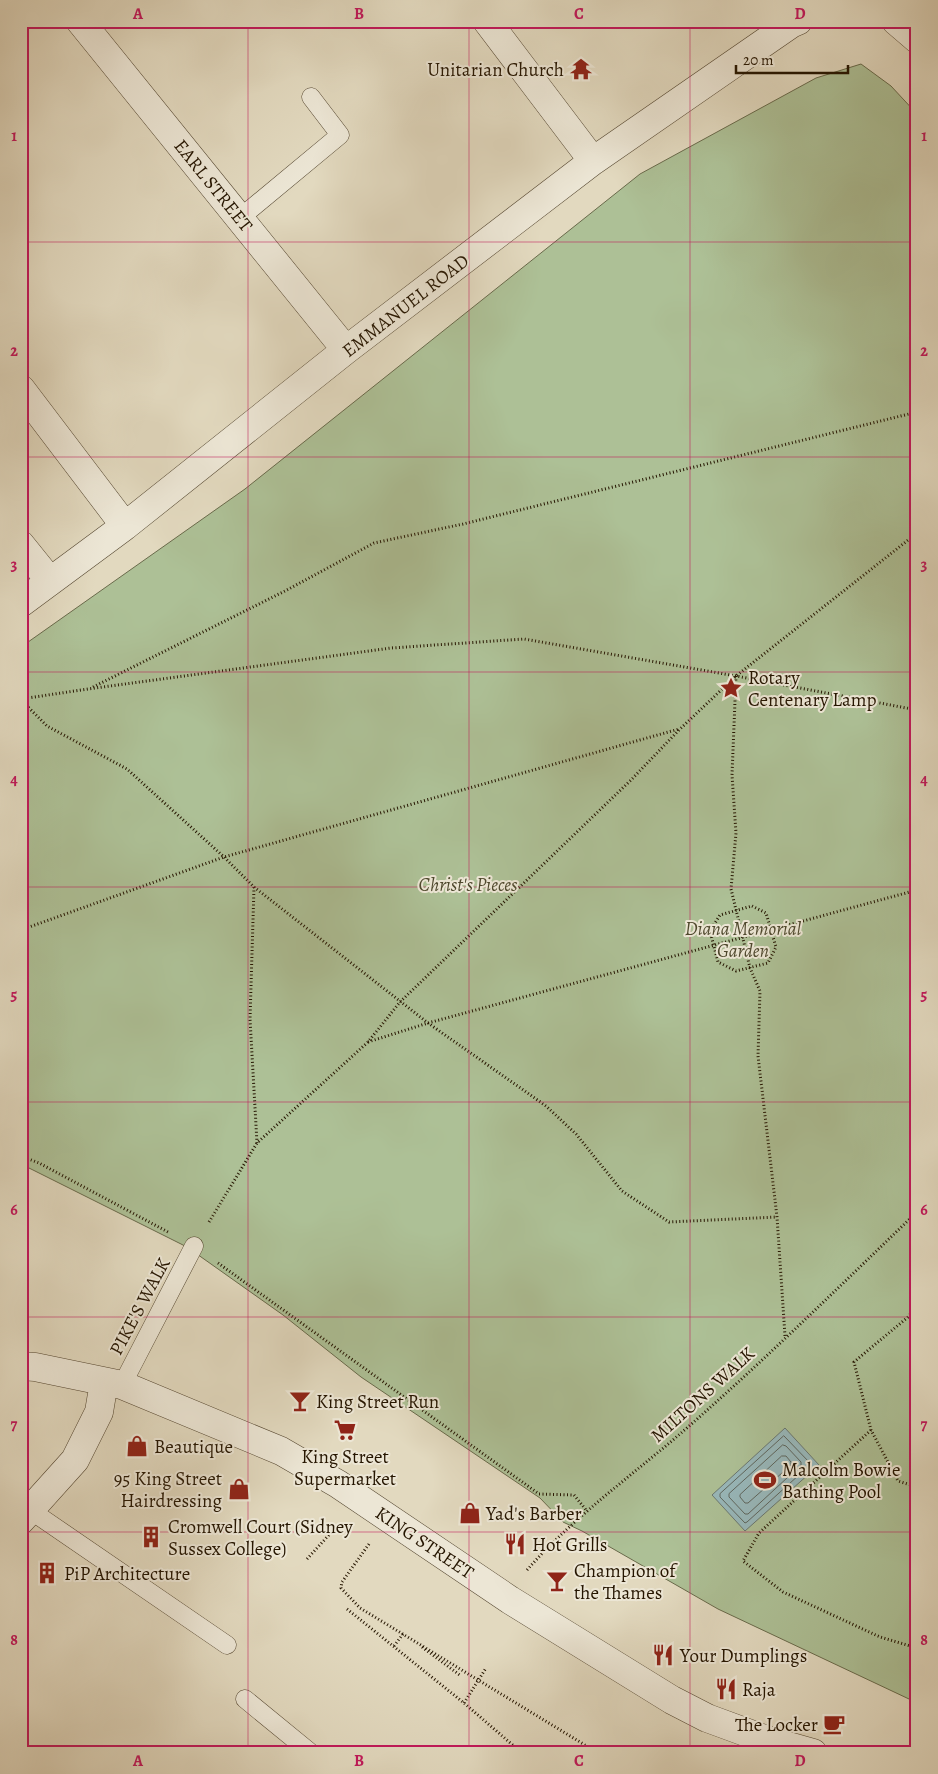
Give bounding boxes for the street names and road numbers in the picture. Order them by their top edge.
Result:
street label: EARL STREET [168,134,259,238]
street label: EMMANUEL ROAD [337,248,475,364]
street label: PIKE'S WALK [103,1253,176,1360]
street label: MILTONS WALK [645,1341,760,1449]
street label: KING STREET [370,1500,479,1586]

